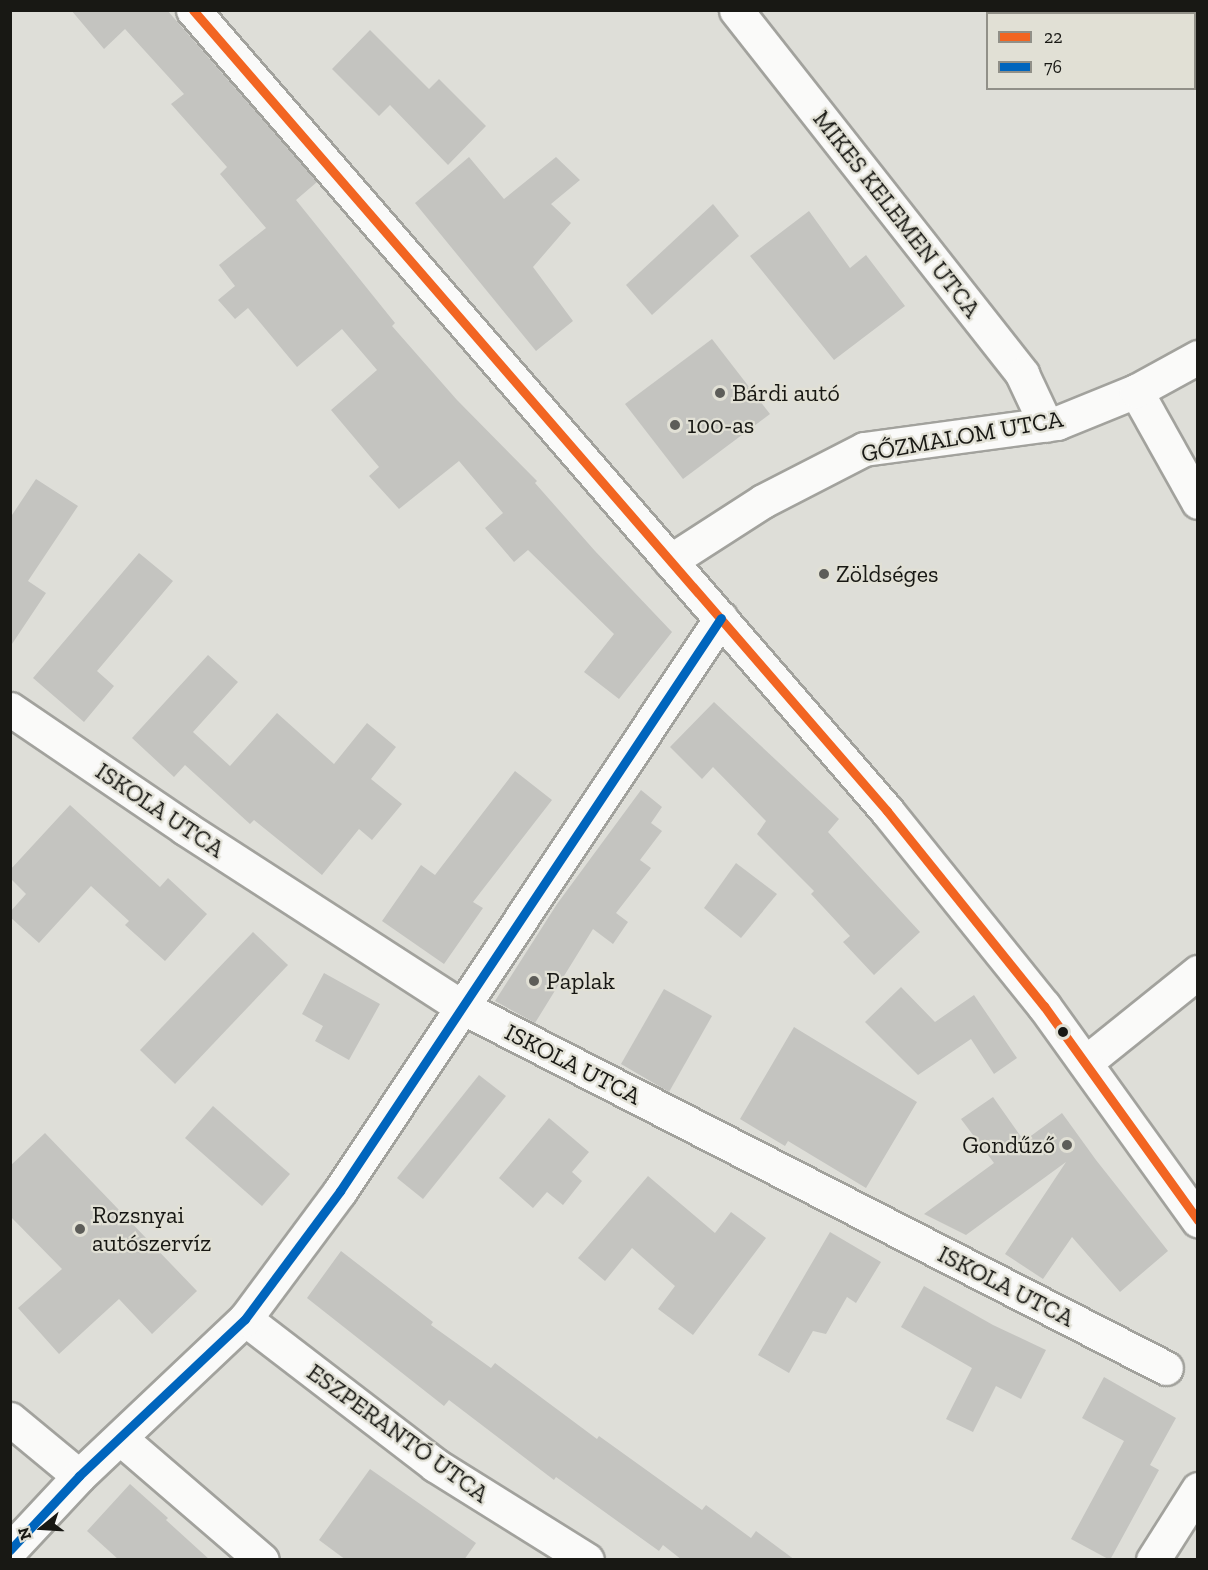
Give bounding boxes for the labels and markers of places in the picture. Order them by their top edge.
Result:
place label: Bárdi autó [732,379,840,407]
marker: Bárdi autó [713,386,727,400]
place label: 100-as [687,411,754,439]
marker: 100-as [668,418,682,432]
place label: Zöldséges [836,560,938,588]
marker: Zöldséges [817,567,831,581]
place label: Paplak [546,967,615,995]
marker: Paplak [527,974,541,988]
unlabelled marker [1057,1026,1069,1038]
place label: Gondűző [962,1131,1055,1159]
marker: Gondűző [1060,1138,1074,1152]
place label: Rozsnyai autószervíz [92,1201,211,1257]
marker: Rozsnyai autószervíz [73,1222,87,1236]

